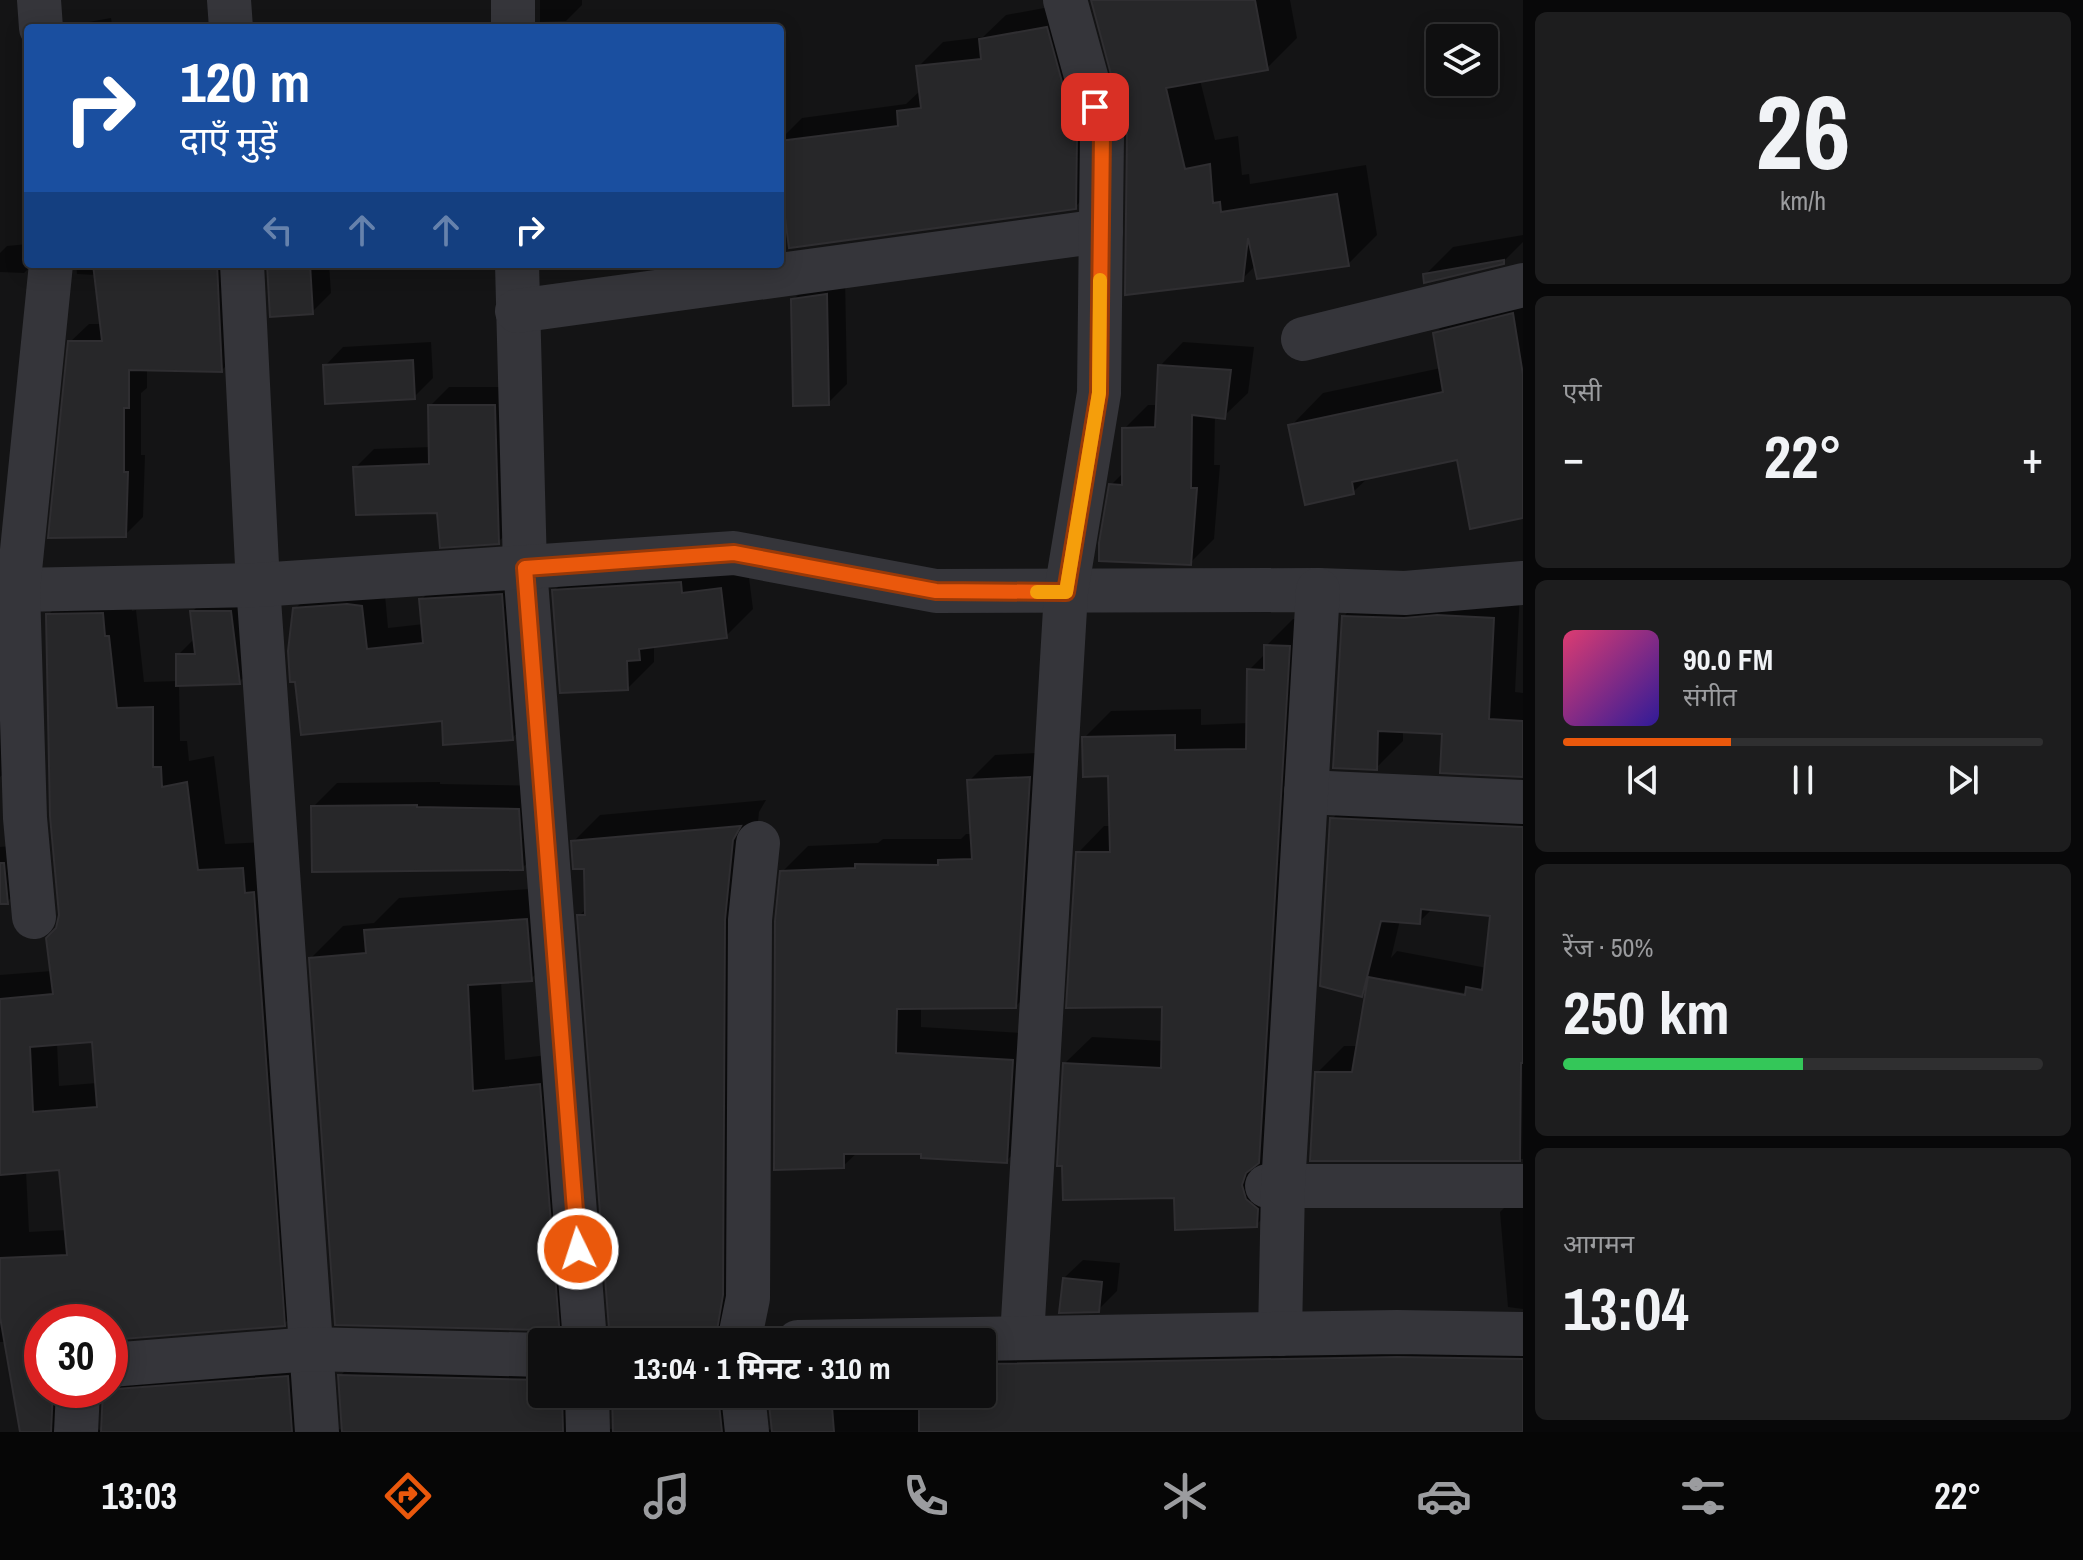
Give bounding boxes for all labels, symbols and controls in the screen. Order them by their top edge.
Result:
map controls [1426,24,1498,96]
button: layers [1426,24,1498,96]
text: 120 m [180,44,310,119]
icon: right [48,56,152,160]
text: 26 [1756,61,1850,201]
pin [1061,73,1129,141]
icon: arrive [1073,85,1117,129]
text: दाएँ मुड़ें [180,116,277,164]
text: km/h [1780,183,1826,218]
icon: left [256,208,300,252]
icon: ahead [340,208,384,252]
icon: ahead [424,208,468,252]
icon: right [508,208,552,252]
text: एसी [1563,374,1602,409]
text: 22° [1764,416,1842,497]
text: − [1563,427,1584,487]
text: + [2022,427,2043,487]
text: 90.0 FM [1683,639,1773,679]
text: संगीत [1683,679,1737,714]
icon: previous [1621,758,1665,802]
icon: pause [1781,758,1825,802]
icon: next [1941,758,1985,802]
text: रेंज · 50% [1563,930,1653,965]
text: 250 km [1563,972,1730,1053]
position arrow [536,1207,620,1291]
text: आगमन [1563,1226,1634,1261]
text: 13:04 [1563,1268,1689,1349]
speed limit sign: 30 [24,1304,128,1408]
text: 13:04 · 1 मिनट · 310 m [633,1348,891,1388]
icon: directions [380,1468,436,1524]
icon: music [639,1468,695,1524]
icon: phone [898,1468,954,1524]
icon: climate [1157,1468,1213,1524]
icon: car [1416,1468,1472,1524]
icon: filters [1675,1468,1731,1524]
text: 13:03 [102,1472,177,1520]
text: 22° [1934,1472,1981,1520]

